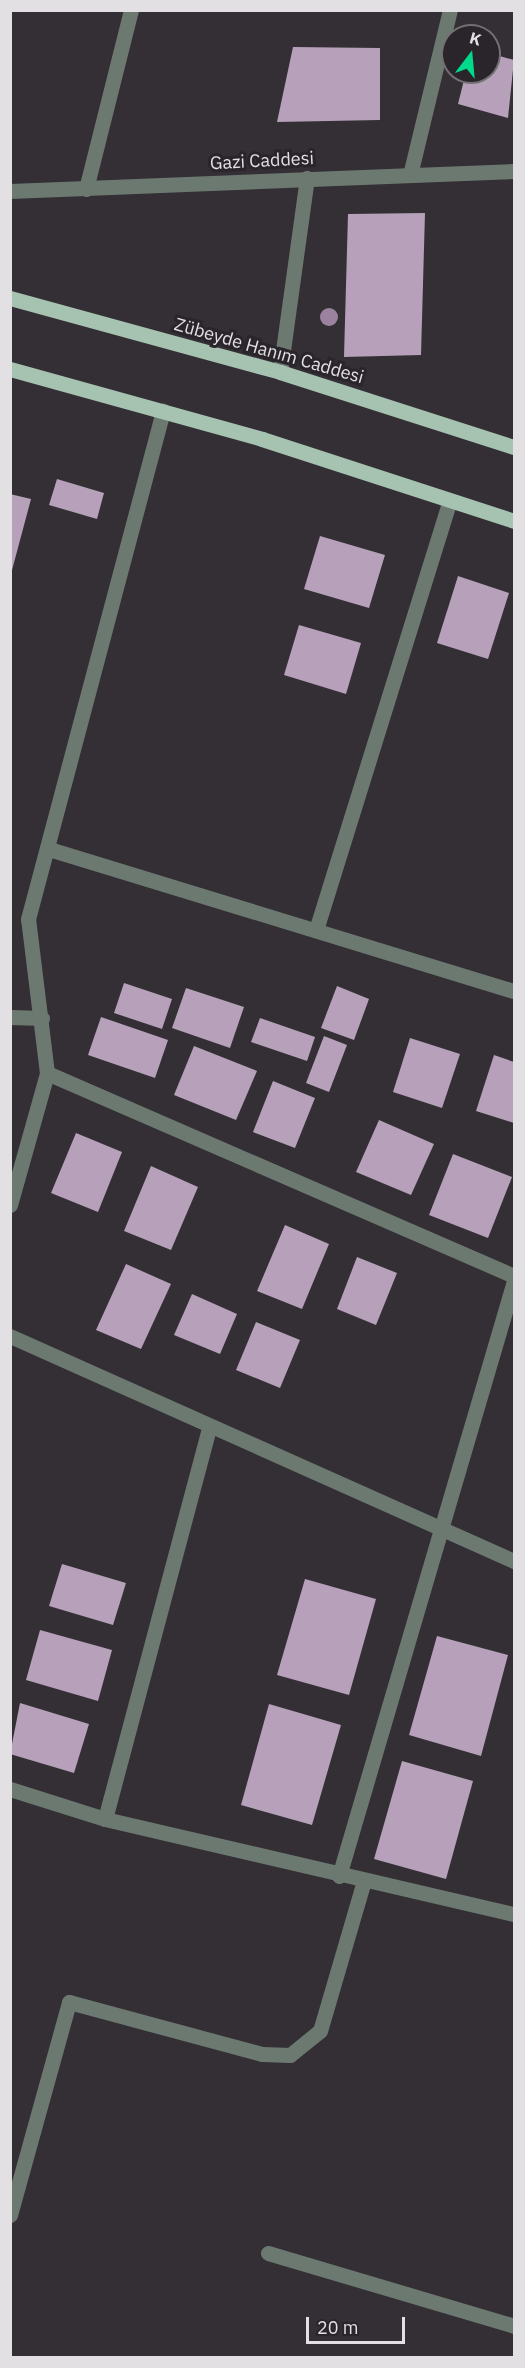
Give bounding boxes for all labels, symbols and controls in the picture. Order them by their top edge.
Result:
north arrow [441,24,501,84]
text: K [467,27,484,50]
street label: Gazi Caddesi [209,147,315,175]
street label: Zübeyde Hanım Caddesi [172,314,366,388]
scale bar [309,2305,408,2343]
text: 20 m [317,2316,359,2339]

